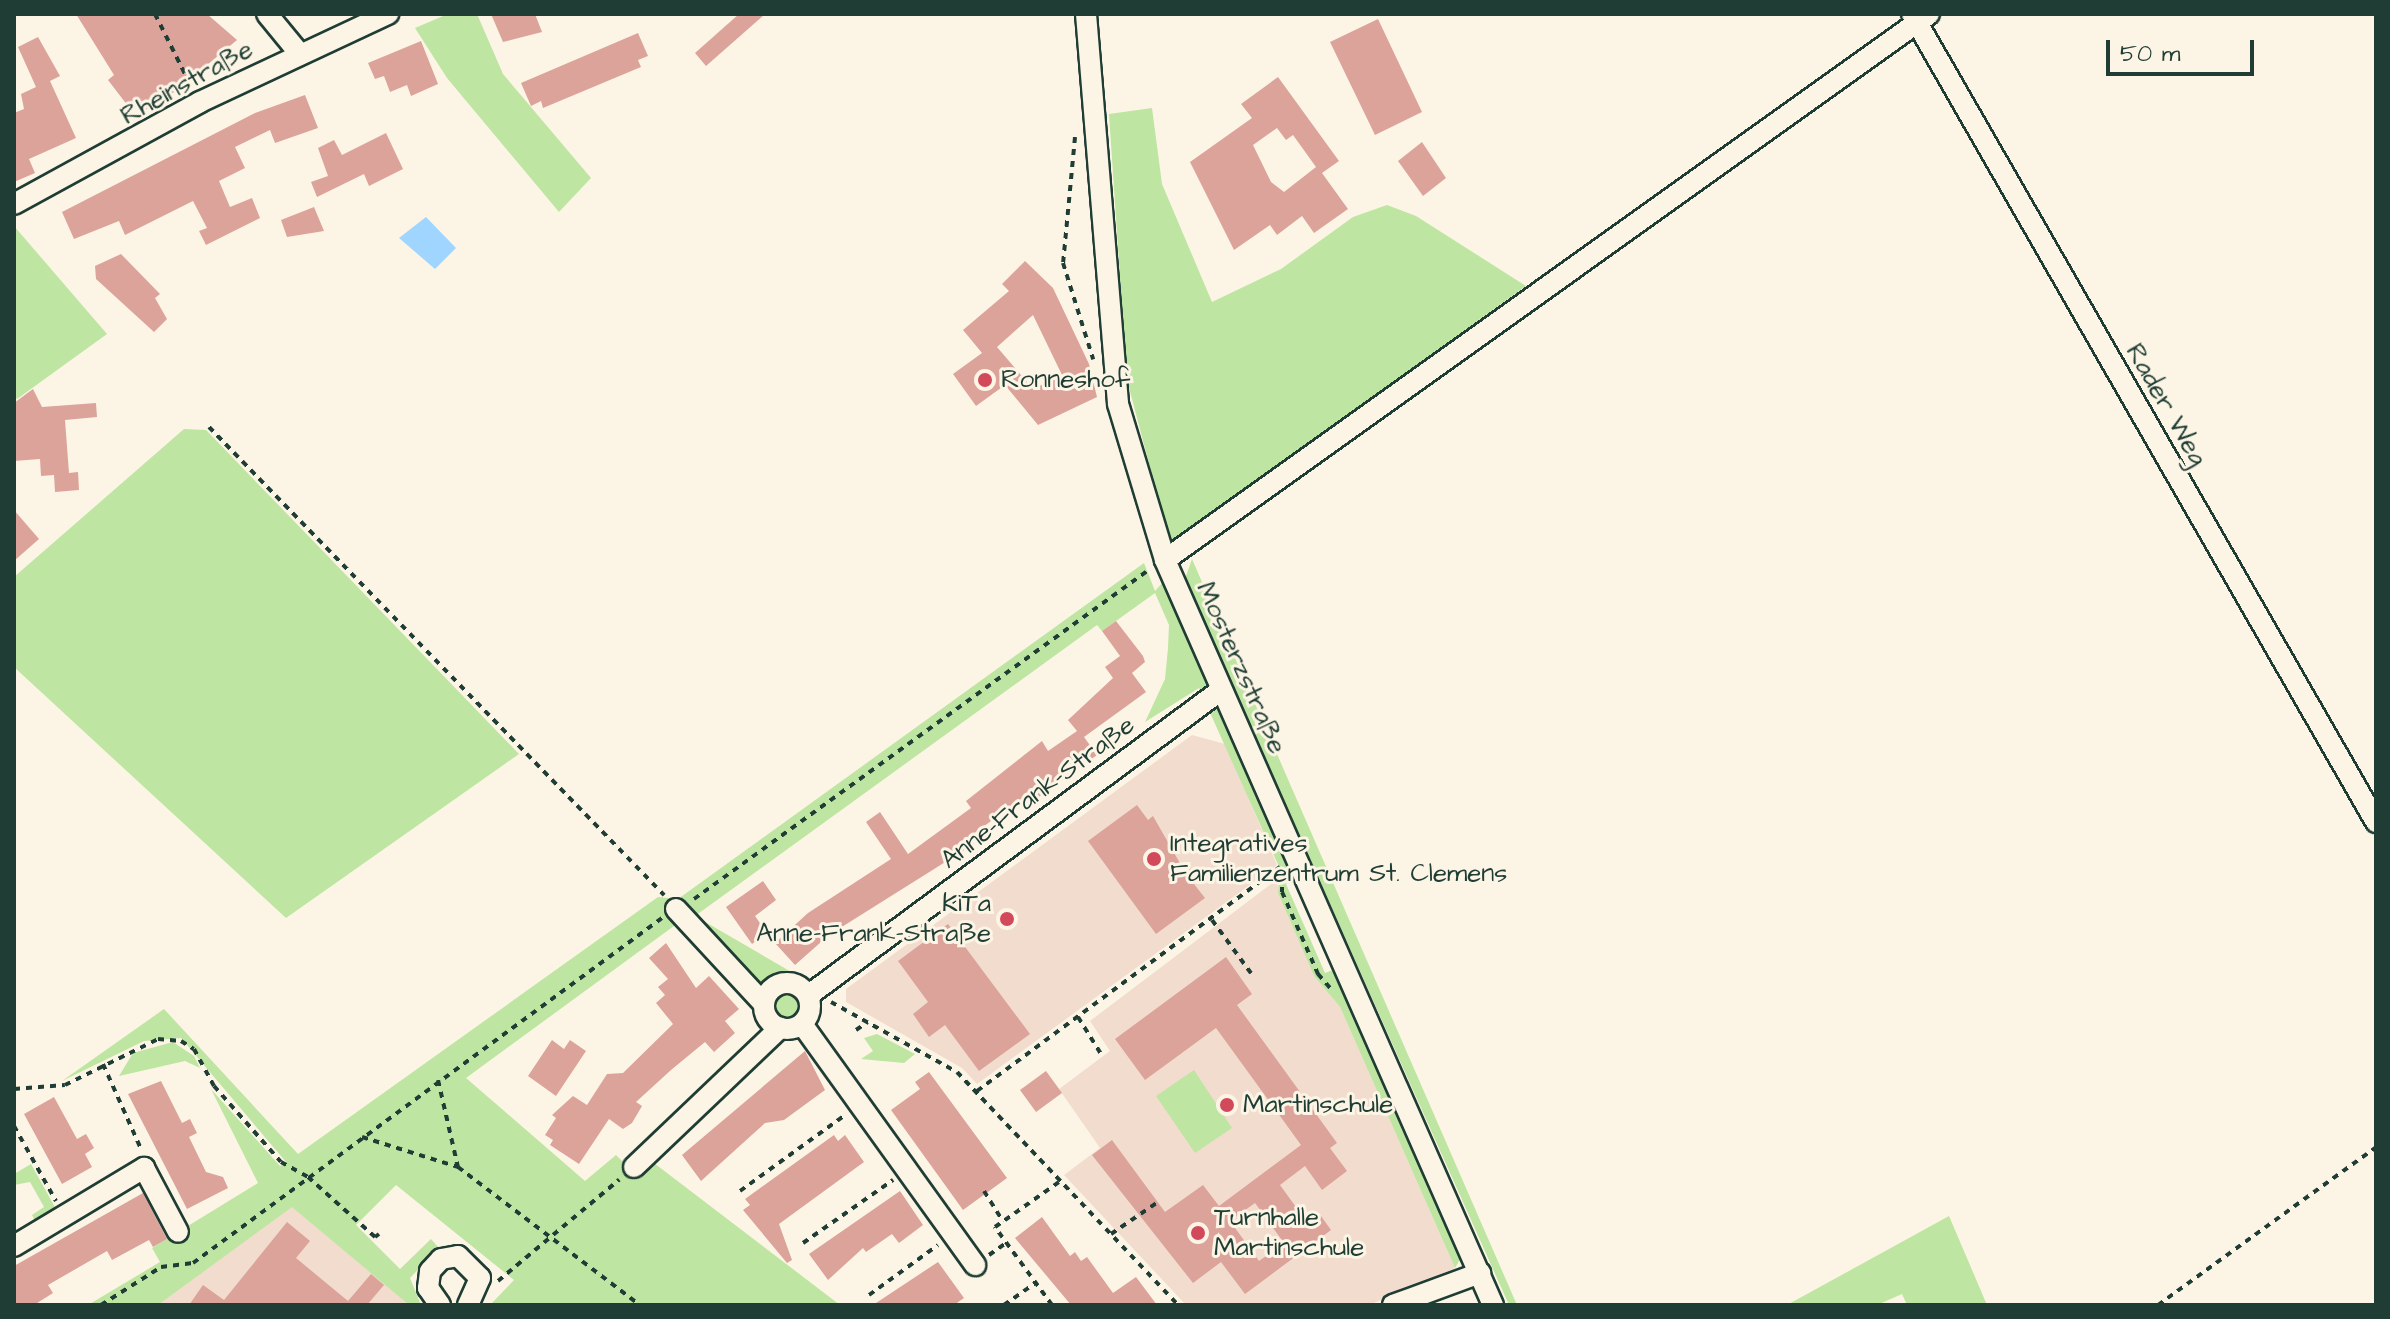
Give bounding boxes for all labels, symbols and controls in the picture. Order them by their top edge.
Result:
scale bar [2110,24,2258,74]
street label: Rheinstraße [116,34,258,132]
text: 50 m [2120,37,2180,71]
street label: Rader Weg [2119,338,2213,472]
place label: Ronneshof [1001,364,1130,396]
marker: Ronneshof [976,371,994,389]
street label: Mosterzstraße [1189,577,1293,759]
street label: Anne-Frank-Straße [935,710,1141,876]
place label: Integratives Familienzentrum St. Clemens [1170,828,1507,890]
marker: Integratives Familienzentrum St. Clemens [1145,850,1163,868]
place label: KiTa Anne-Frank-Straße [756,888,991,950]
marker: KiTa Anne-Frank-Straße [998,910,1016,928]
place label: Martinschule [1243,1089,1393,1121]
marker: Martinschule [1218,1096,1236,1114]
place label: Turnhalle Martinschule [1214,1202,1364,1264]
marker: Turnhalle Martinschule [1189,1224,1207,1242]

